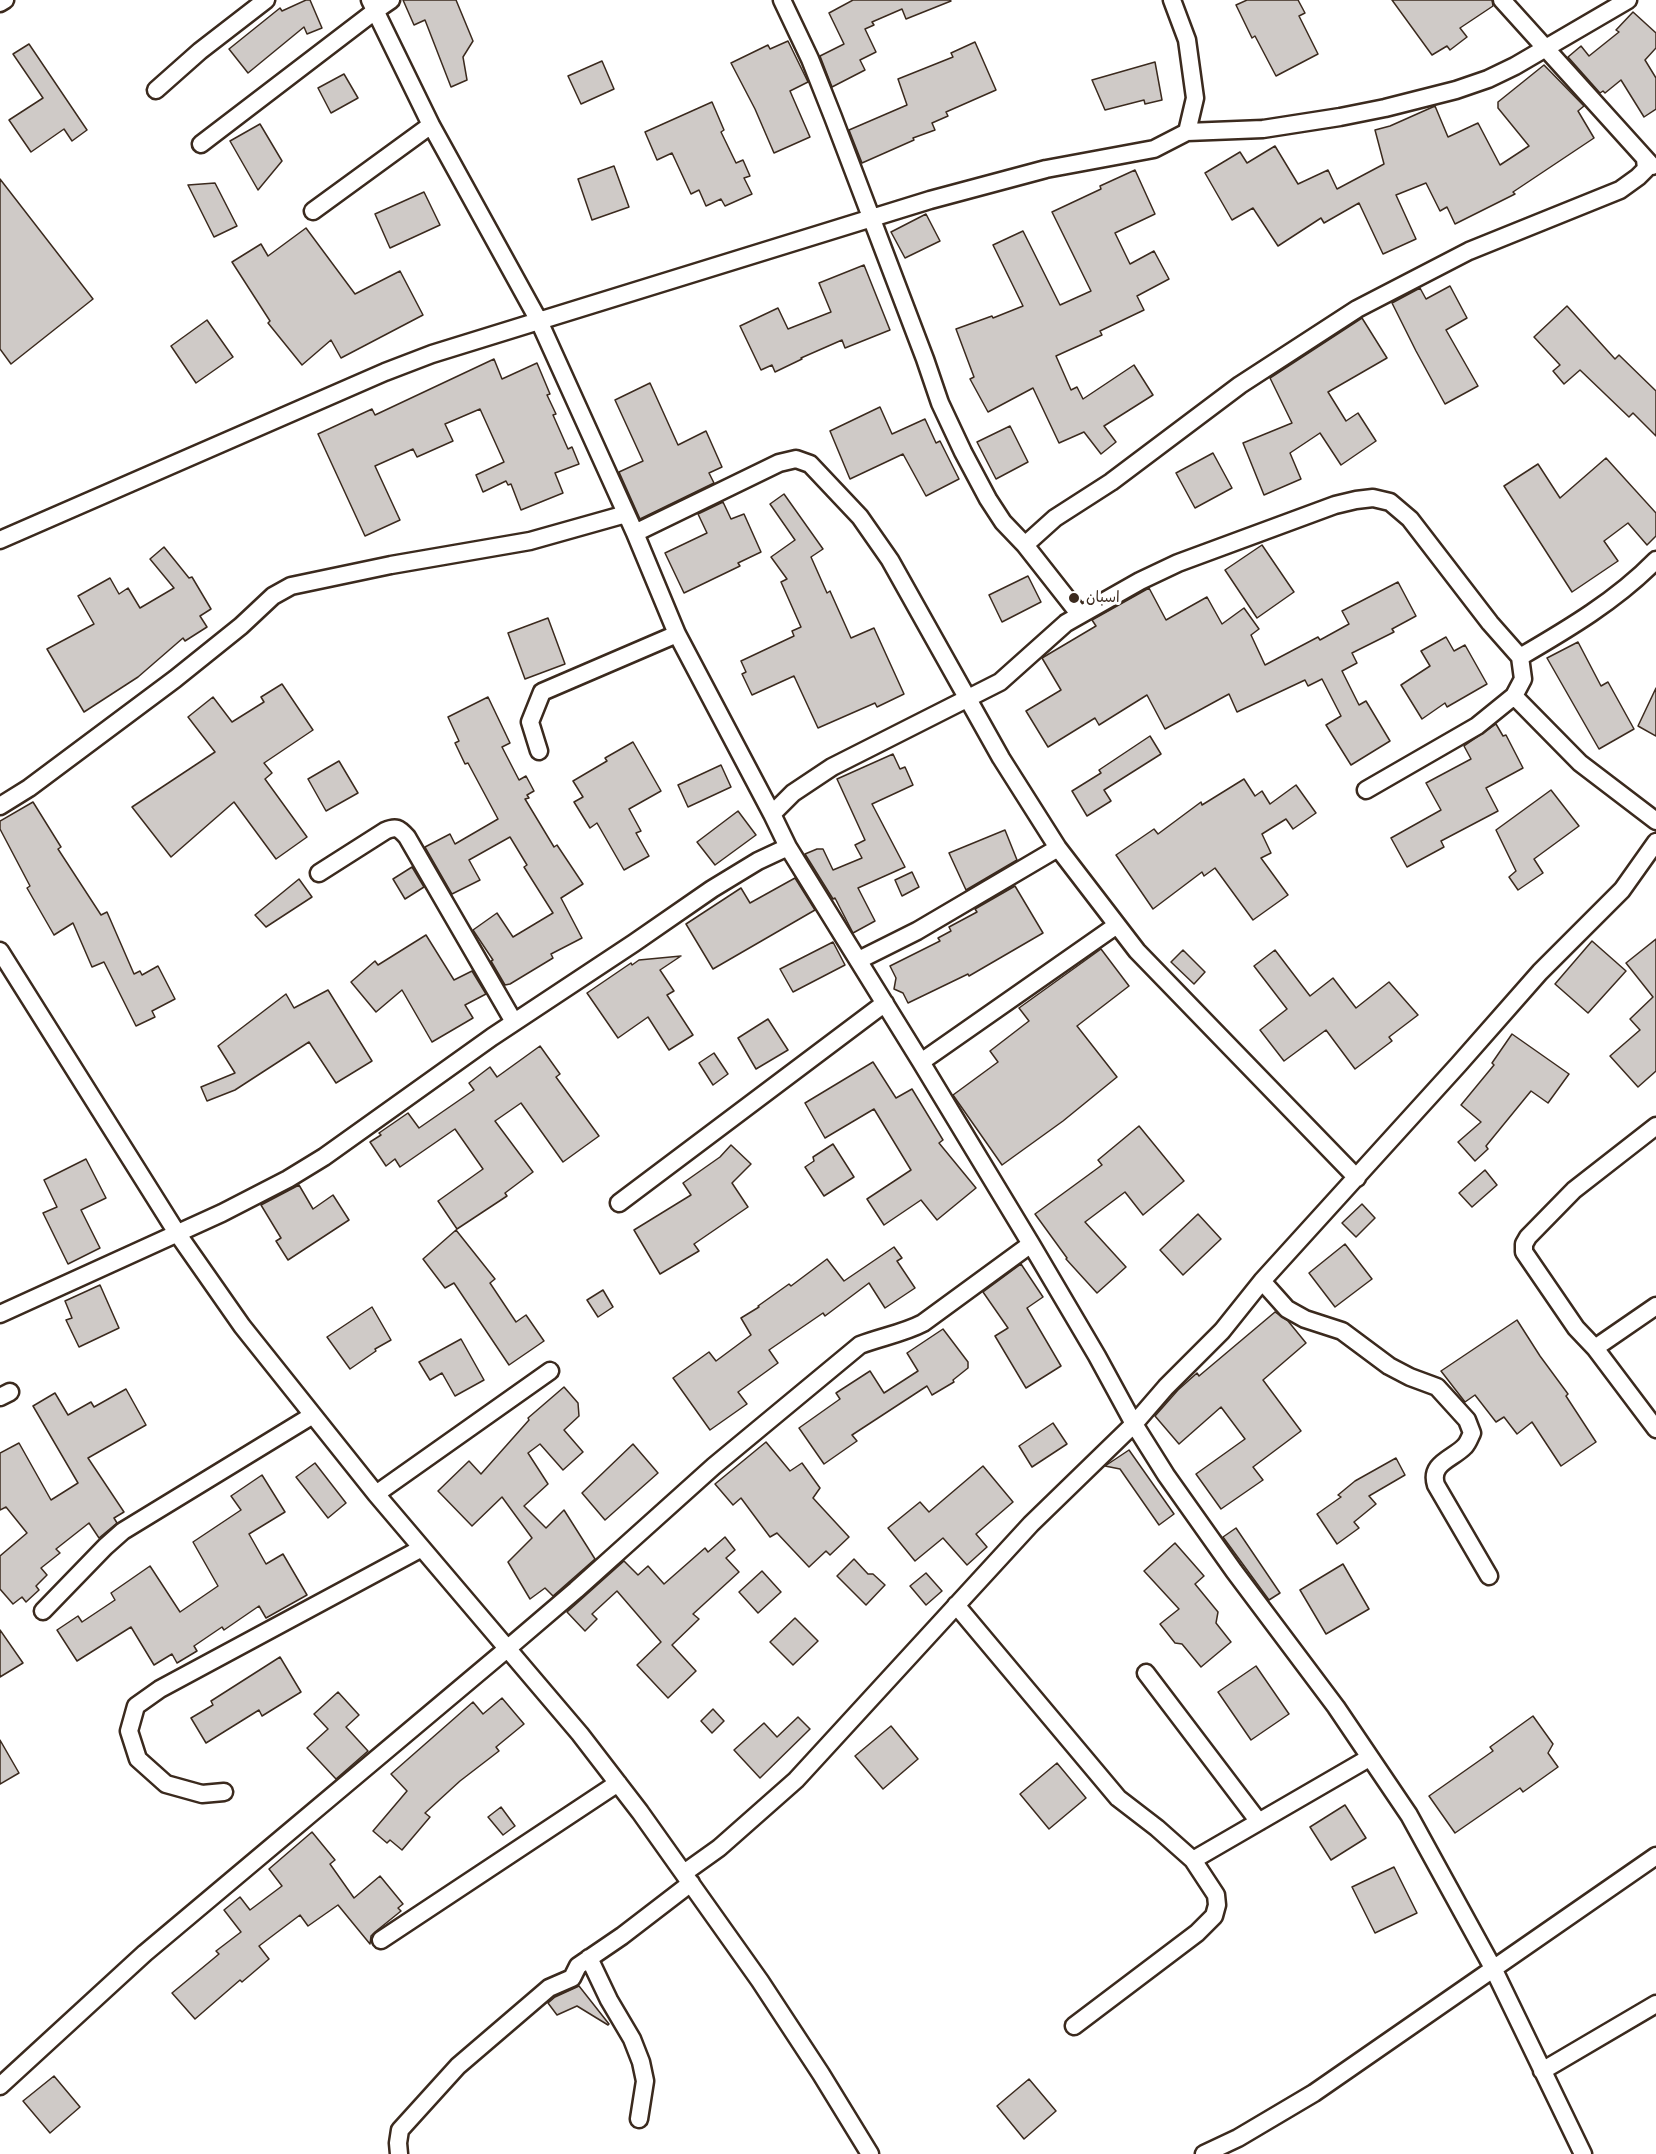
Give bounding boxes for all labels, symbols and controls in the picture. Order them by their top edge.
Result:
place label: اسبان [1086,589,1120,607]
marker: اسبان [1067,591,1081,605]

